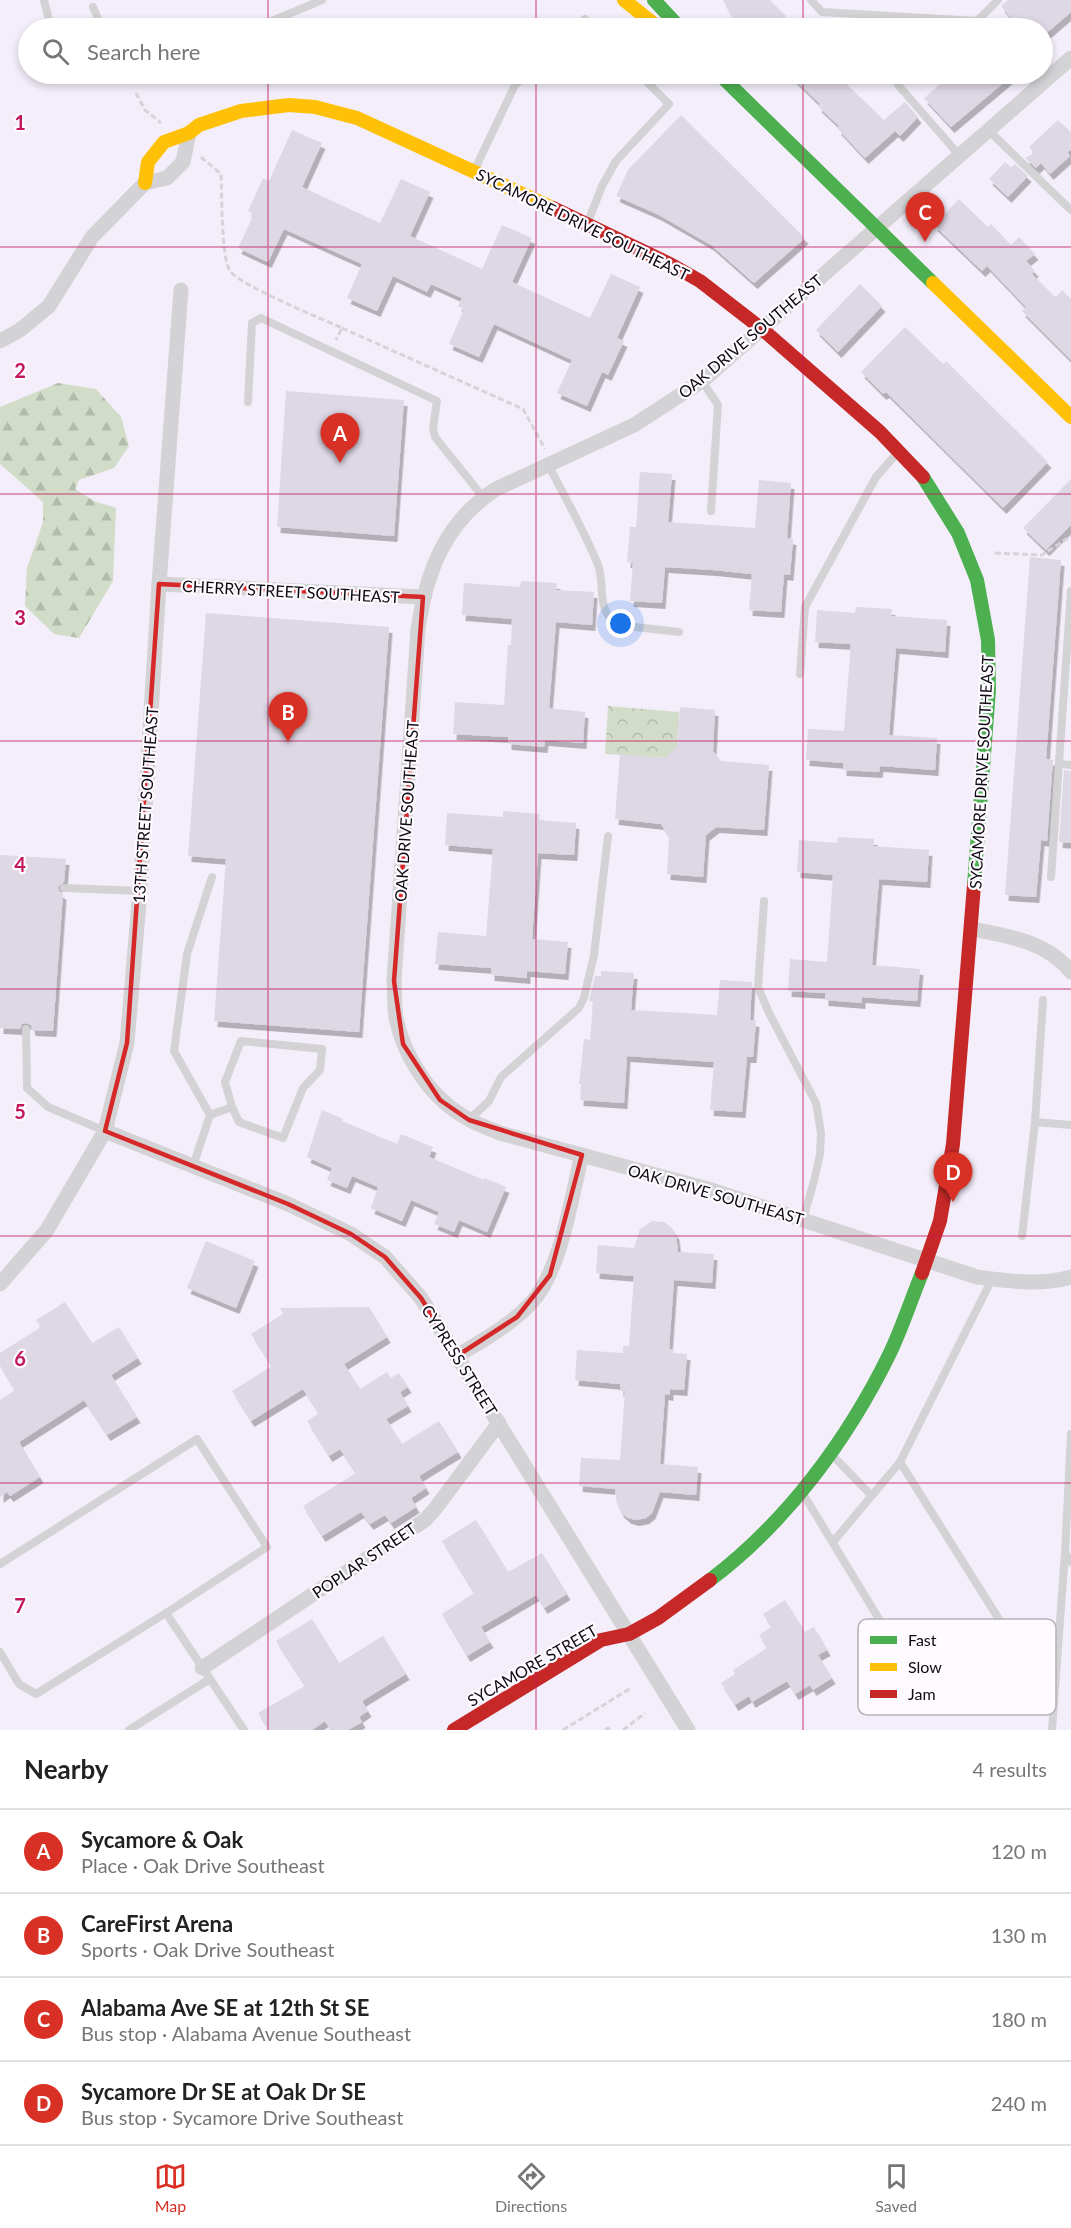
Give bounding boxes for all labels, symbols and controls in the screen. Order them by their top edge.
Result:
search box [18,18,1053,84]
icon: search [39,35,72,68]
text: Search here [87,38,200,65]
text: 1 [14,110,26,134]
street label: SYCAMORE DRIVE SOUTHEAST [474,164,693,284]
pin: C [906,192,944,242]
street label: OAK DRIVE SOUTHEAST [674,270,826,402]
text: 2 [14,358,26,382]
pin: A [320,414,360,463]
street label: CHERRY STREET SOUTHEAST [182,576,401,606]
text: 3 [14,605,26,629]
your location [606,609,635,638]
street label: SYCAMORE DRIVE SOUTHEAST [965,654,997,890]
pin: B [268,692,308,742]
street label: 13TH STREET SOUTHEAST [129,705,161,904]
street label: OAK DRIVE SOUTHEAST [390,719,422,902]
text: 4 [14,852,26,876]
text: 5 [14,1099,26,1123]
pin: D [934,1152,972,1202]
street label: OAK DRIVE SOUTHEAST [626,1160,807,1228]
street label: CYPRESS STREET [418,1301,502,1419]
text: 6 [14,1346,26,1370]
street label: POPLAR STREET [308,1518,420,1602]
text: 7 [14,1593,26,1617]
legend [858,1619,1056,1715]
street label: SYCAMORE STREET [464,1620,601,1710]
text: Fast [908,1630,937,1649]
text: Slow [908,1657,942,1676]
text: Jam [908,1684,936,1703]
text: Nearby [24,1753,109,1785]
text: 4 results [972,1757,1047,1781]
text: Sycamore & Oak [81,1826,243,1853]
text: A [37,1839,50,1863]
text: 120 m [991,1839,1047,1863]
text: Place · Oak Drive Southeast [81,1853,325,1877]
text: CareFirst Arena [81,1910,233,1937]
text: B [37,1923,50,1947]
text: 130 m [991,1923,1047,1947]
text: Sports · Oak Drive Southeast [81,1937,334,1961]
text: Alabama Ave SE at 12th St SE [81,1994,369,2021]
text: C [37,2007,50,2031]
text: 180 m [991,2007,1047,2031]
text: Bus stop · Alabama Avenue Southeast [81,2021,411,2045]
text: Sycamore Dr SE at Oak Dr SE [81,2078,366,2105]
text: D [36,2091,51,2115]
text: 240 m [991,2091,1047,2115]
text: Bus stop · Sycamore Drive Southeast [81,2105,403,2129]
tab: Map [154,2160,187,2215]
tab: Directions [495,2160,567,2215]
tab: Saved [875,2160,917,2215]

